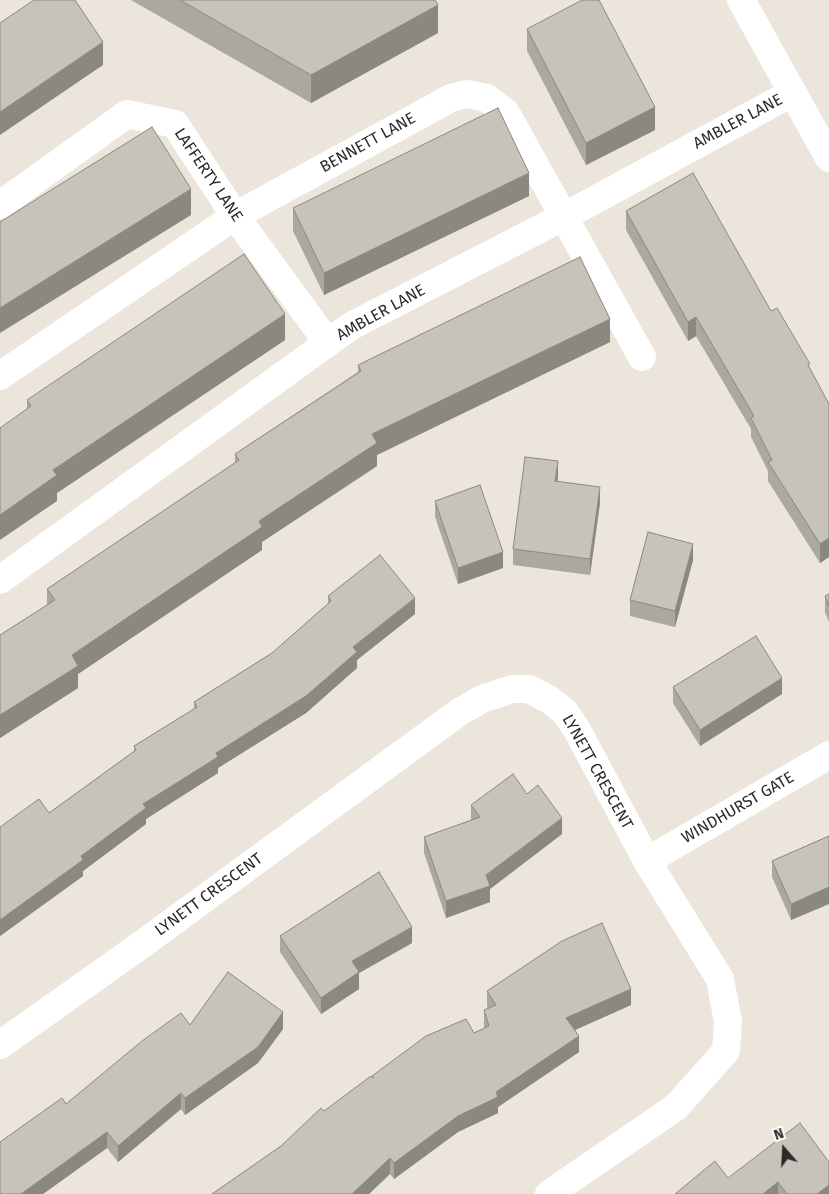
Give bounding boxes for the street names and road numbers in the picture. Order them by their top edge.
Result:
street label: AMBLER LANE [690,90,786,154]
street label: BENNETT LANE [317,109,419,177]
street label: LAFFERTY LANE [170,125,246,225]
street label: AMBLER LANE [333,281,429,345]
street label: LYNETT CRESCENT [558,711,636,833]
street label: WINDHURST GATE [678,768,798,848]
street label: LYNETT CRESCENT [152,850,266,940]

